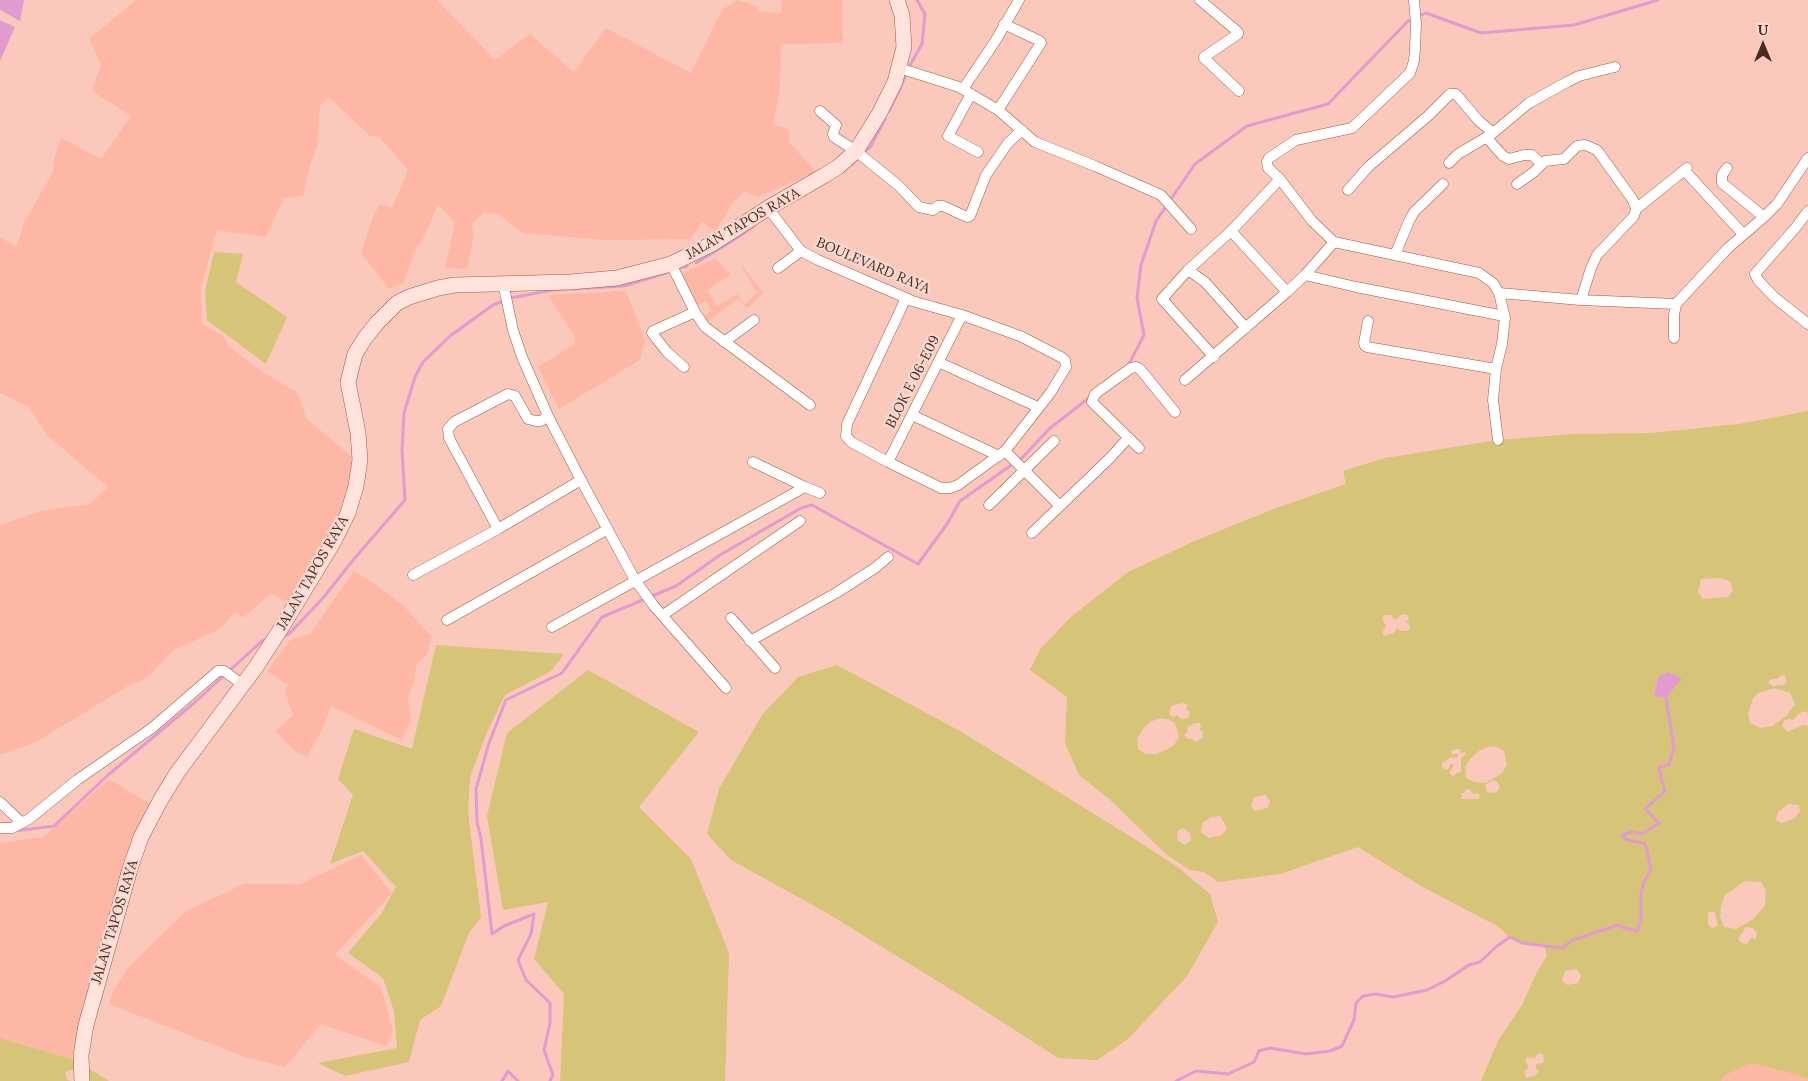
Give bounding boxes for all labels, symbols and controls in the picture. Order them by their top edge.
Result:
north arrow [1738,20,1788,70]
text: U [1758,21,1768,39]
street label: JALAN TAPOS RAYA [683,185,803,263]
street label: BOULEVARD RAYA [813,234,933,298]
street label: BLOK E 06-E09 [882,333,944,431]
street label: JALAN TAPOS RAYA [274,513,352,633]
street label: JALAN TAPOS RAYA [88,858,142,986]

